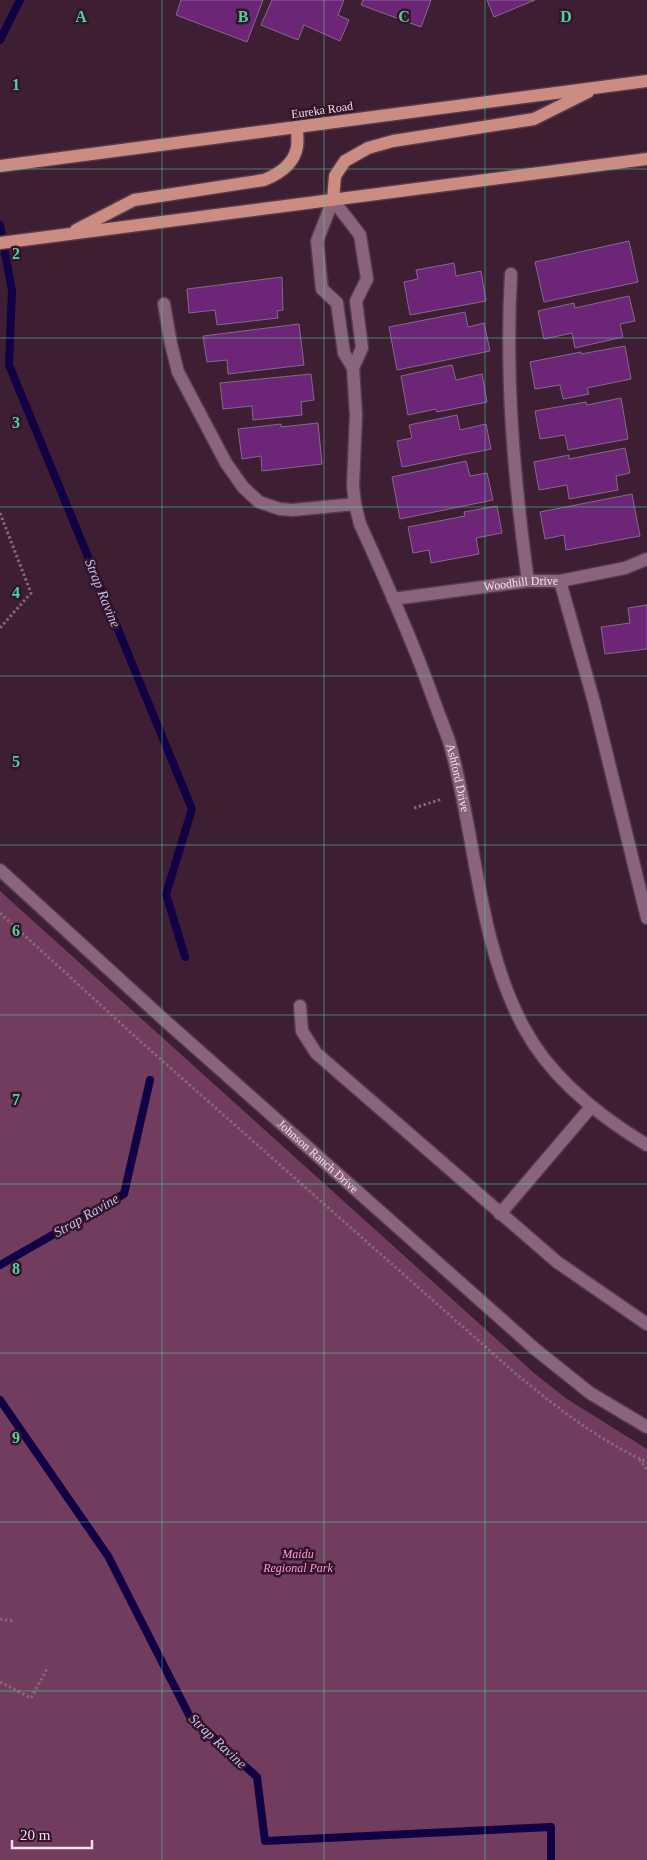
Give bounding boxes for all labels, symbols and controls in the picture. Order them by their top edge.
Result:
text: A [75,8,87,25]
text: B [238,8,249,25]
text: C [398,8,410,25]
text: D [560,8,572,25]
text: 1 [12,76,20,93]
street label: Eureka Road [290,99,354,121]
text: 2 [12,245,20,262]
text: 3 [12,414,20,431]
water label: Strap Ravine [82,557,123,630]
street label: Woodhill Drive [483,574,558,594]
text: 4 [12,584,20,601]
street label: Ashford Drive [443,742,472,813]
text: 5 [12,753,20,770]
text: 6 [12,922,20,939]
text: 7 [12,1091,20,1108]
street label: Johnson Ranch Drive [275,1117,361,1196]
water label: Strap Ravine [51,1191,121,1240]
text: 8 [12,1260,20,1277]
text: 9 [12,1429,20,1446]
park label: Maidu Regional Park [262,1547,333,1575]
water label: Strap Ravine [186,1711,249,1772]
scale bar [12,1818,92,1850]
text: 20 m [20,1827,51,1843]

